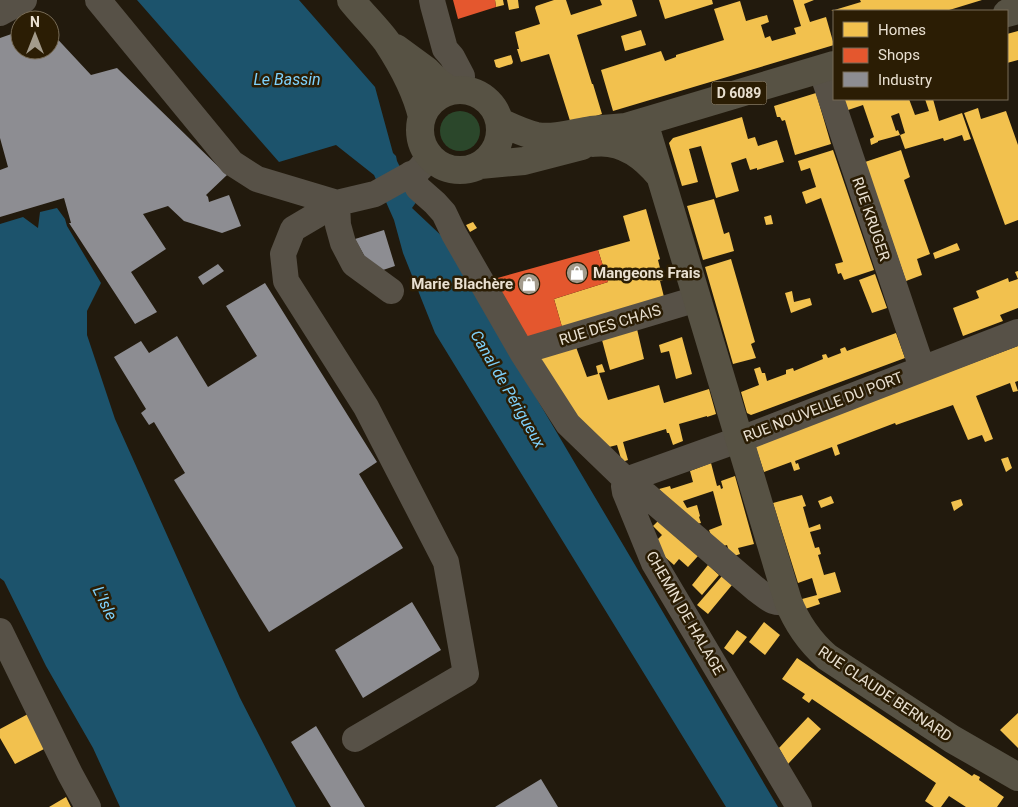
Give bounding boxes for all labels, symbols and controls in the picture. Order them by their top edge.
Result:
north arrow [10,10,60,60]
legend [833,10,1008,100]
text: N [30,14,40,30]
text: Homes [878,21,926,39]
text: Shops [878,46,920,64]
water label: Le Bassin [254,70,321,89]
text: Industry [878,71,932,89]
road number: D 6089 [712,82,766,105]
street label: RUE KRUGER [848,175,894,263]
shop icon: Mangeons Frais [565,261,589,285]
place label: Mangeons Frais [593,264,701,282]
shop icon: Marie Blachère [517,272,541,296]
place label: Marie Blachère [411,275,513,293]
street label: RUE DES CHAIS [557,301,663,349]
water label: Canal de Périgueux [467,327,550,452]
street label: RUE NOUVELLE DU PORT [741,368,905,446]
street label: CHEMIN DE HALAGE [642,548,728,679]
water label: L'Isle [89,583,121,623]
street label: RUE CLAUDE BERNARD [815,643,955,745]

